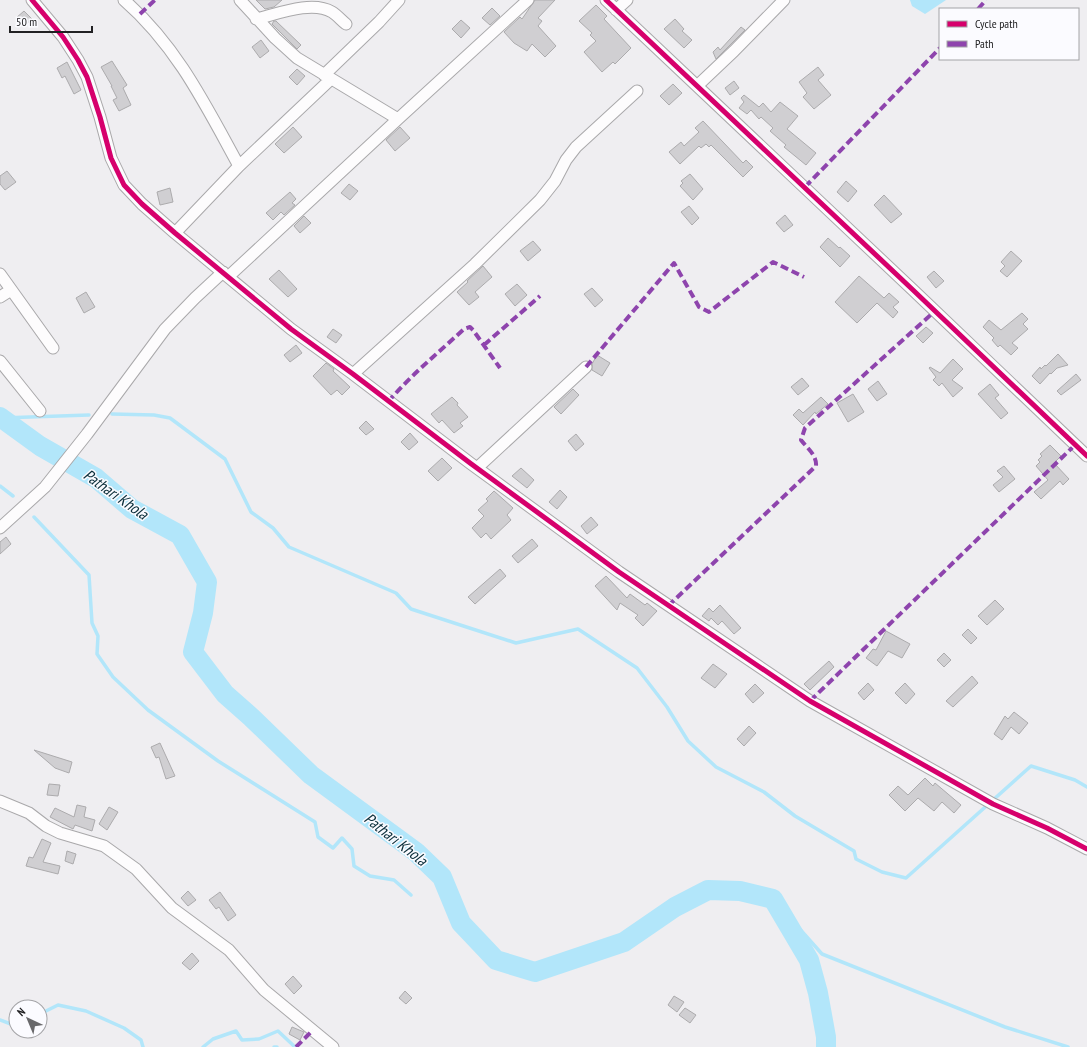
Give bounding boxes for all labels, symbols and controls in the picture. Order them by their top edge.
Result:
scale bar [10,8,92,34]
legend [939,8,1079,60]
text: 50 m [16,14,37,29]
text: Cycle path [975,16,1018,31]
text: Path [975,36,993,51]
water label: Pathari Khola [80,465,153,524]
water label: Pathari Khola [361,808,433,871]
north arrow [8,999,48,1039]
text: N [14,1005,28,1019]

